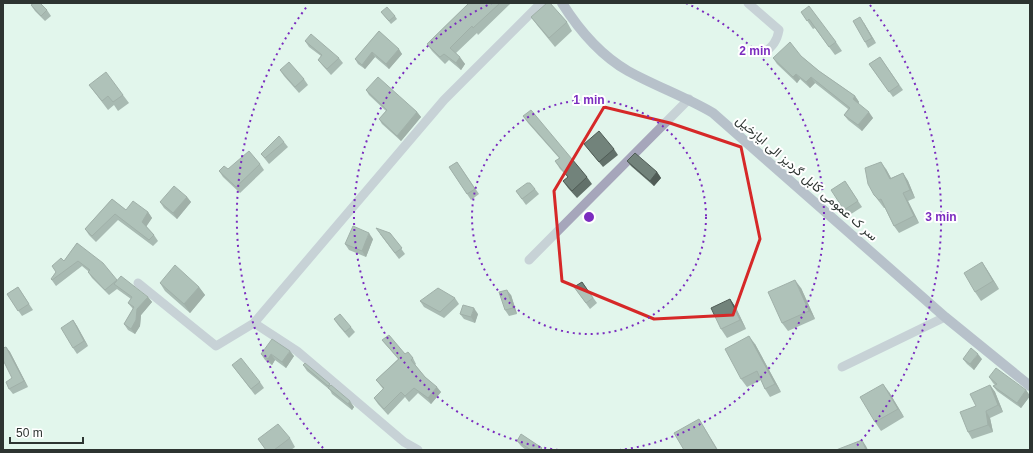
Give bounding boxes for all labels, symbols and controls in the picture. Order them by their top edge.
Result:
text: 2 min [739,44,771,58]
text: 1 min [573,93,605,107]
street label: سر ک عمومی کابل گردیز الی ایازخیل [732,112,881,244]
centre of rings [582,210,596,224]
text: 3 min [925,210,957,224]
scale bar [10,419,83,445]
text: 50 m [16,426,43,440]

